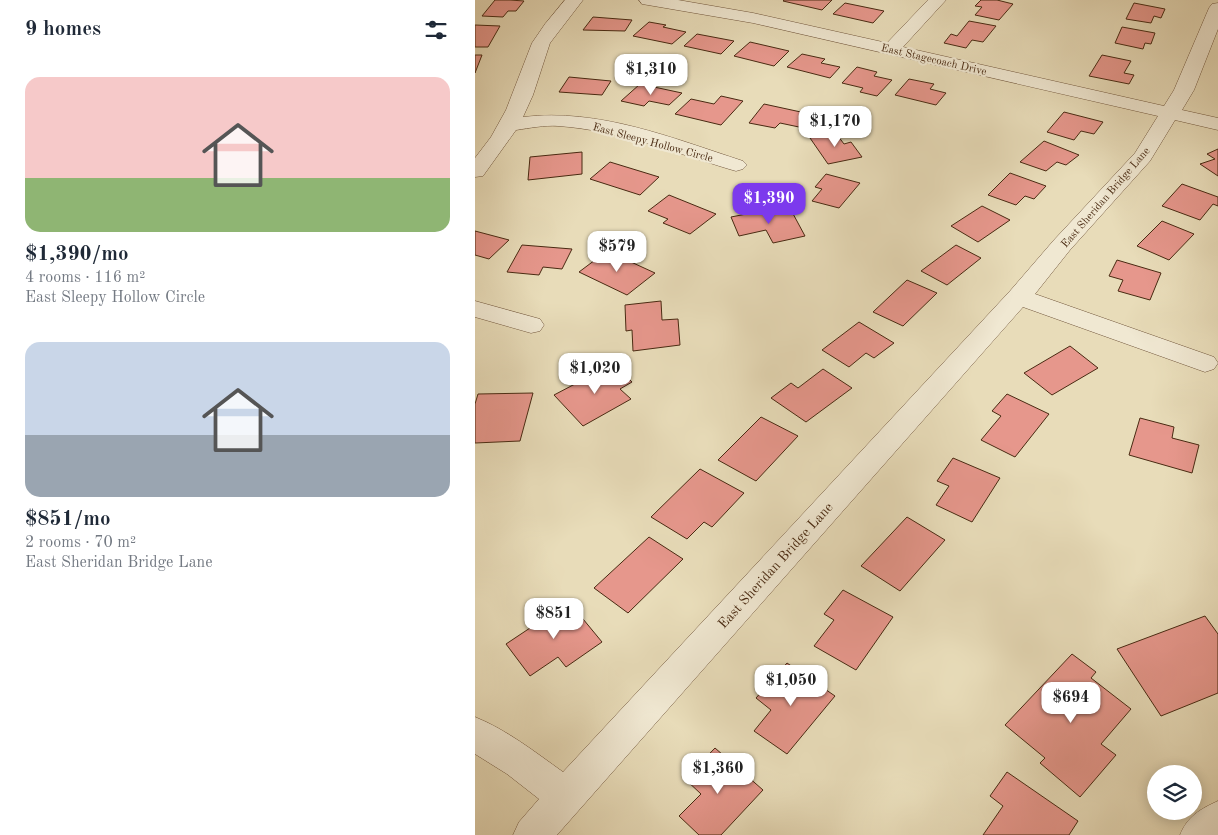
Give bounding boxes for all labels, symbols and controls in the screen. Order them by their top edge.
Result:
icon: filters [422,16,450,44]
text: 9 homes [25,19,101,40]
street label: East Stagecoach Drive [880,43,987,78]
pin: $1,310 [610,54,692,96]
text: $1,310 [626,62,676,78]
pin: $1,170 [794,106,876,148]
icon: home [193,110,283,200]
text: $1,170 [810,114,860,130]
street label: East Sleepy Hollow Circle [591,122,714,165]
street label: East Sheridan Bridge Lane [1060,146,1153,250]
pin: $1,390 [728,182,810,225]
text: $1,390 [744,191,794,207]
pin: $579 [587,230,647,273]
text: $579 [598,239,636,255]
text: $1,390/mo [25,244,129,265]
text: 4 rooms · 116 m² [25,270,145,286]
text: East Sleepy Hollow Circle [25,290,205,306]
pin: $1,020 [554,352,636,395]
text: $1,020 [570,361,620,377]
icon: home [193,375,283,465]
street label: East Sheridan Bridge Lane [716,500,836,631]
text: $851/mo [25,509,111,530]
text: 2 rooms · 70 m² [25,535,136,551]
text: East Sheridan Bridge Lane [25,555,213,571]
pin: $851 [524,598,584,640]
text: $851 [535,606,573,622]
pin: $1,050 [750,664,832,707]
text: $1,050 [766,673,816,689]
pin: $694 [1041,682,1101,724]
text: $694 [1052,690,1090,706]
pin: $1,360 [677,752,759,795]
text: $1,360 [693,761,743,777]
map controls [1147,765,1202,820]
button: layers [1147,765,1202,820]

